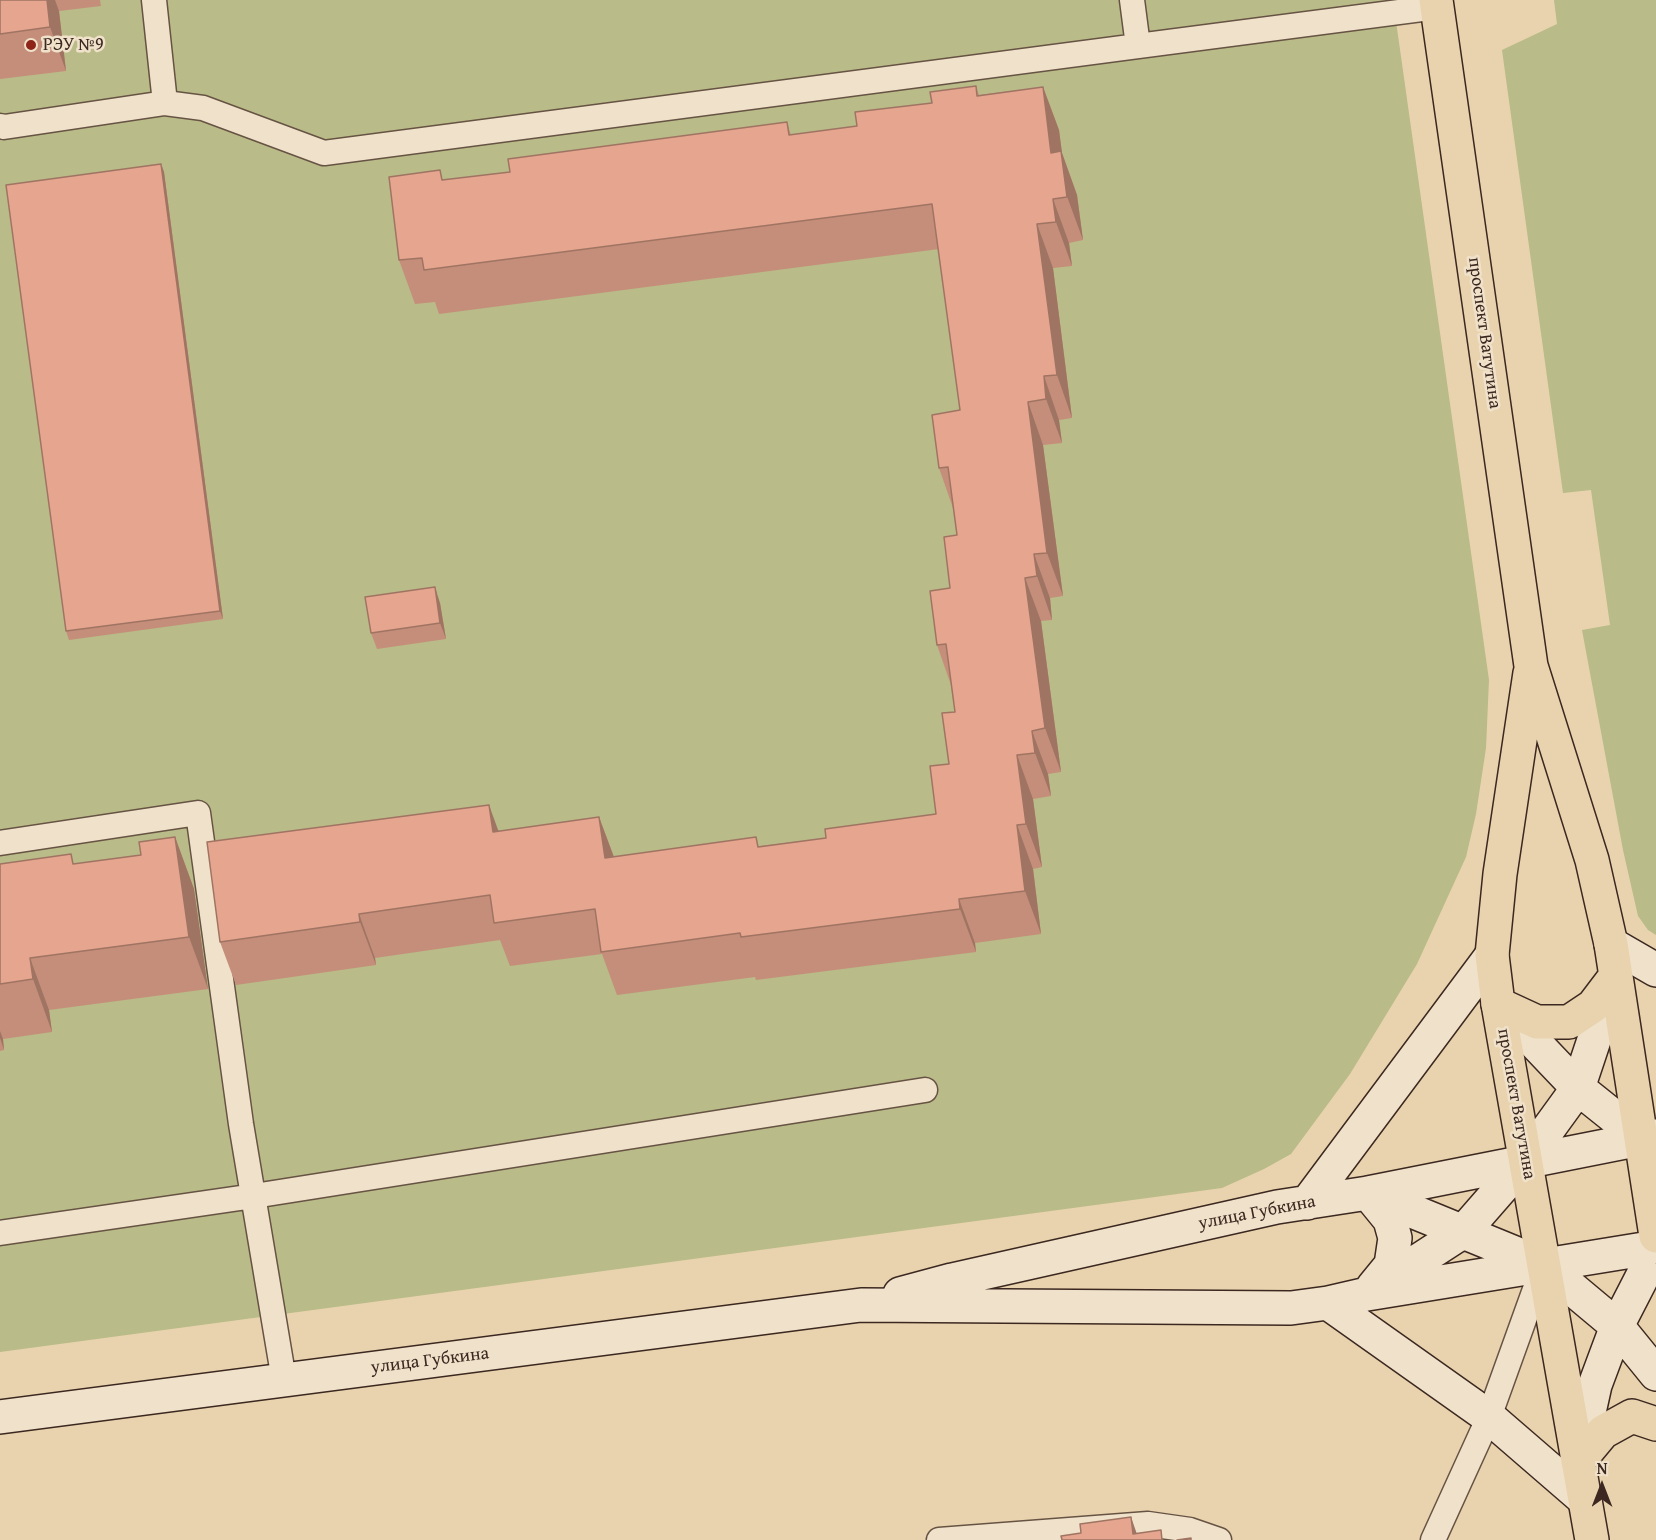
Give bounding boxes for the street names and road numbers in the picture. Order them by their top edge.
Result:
street label: проспект Ватутина [1463,256,1505,410]
street label: проспект Ватутина [1492,1027,1540,1181]
street label: улица Губкина [1197,1191,1317,1235]
street label: улица Губкина [370,1343,490,1379]

